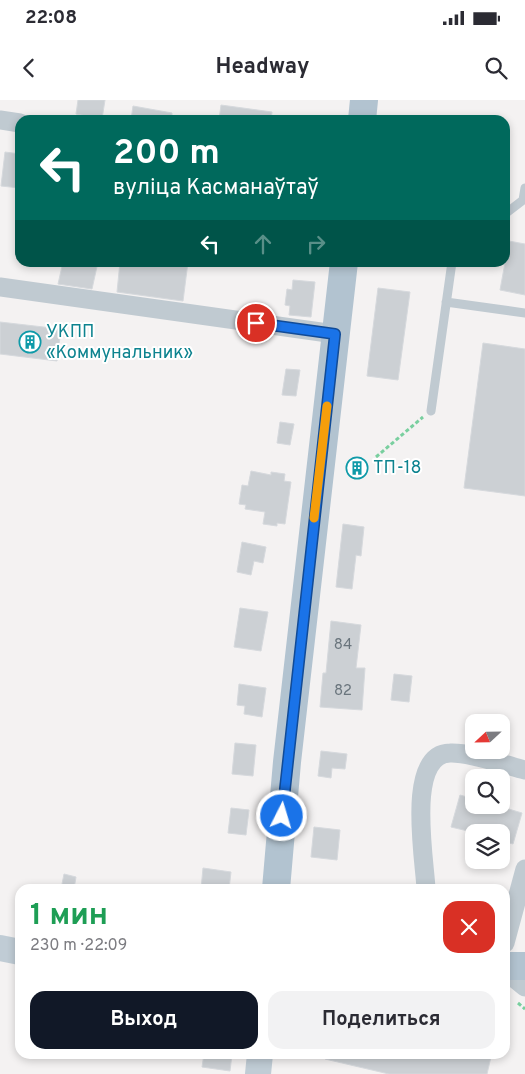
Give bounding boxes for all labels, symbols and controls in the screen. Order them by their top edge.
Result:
text: 22:08 [25,6,77,30]
icon: back [15,54,43,82]
text: Headway [216,54,309,81]
icon: search [482,54,510,82]
text: 200 m [113,132,220,176]
icon: left [30,135,95,200]
text: вуліца Касманаўтаў [113,175,319,202]
icon: left [196,230,224,258]
icon: ahead [249,230,277,258]
icon: right [302,230,330,258]
pin [235,302,277,344]
icon: arrive [242,309,270,337]
place label: УКПП «Коммунальник» [46,321,193,365]
building icon: УКПП «Коммунальник» [18,330,42,354]
building icon: ТП-18 [345,456,369,480]
place label: ТП-18 [373,457,422,480]
house number: 84 [334,636,352,655]
house number: 82 [334,682,352,701]
north arrow [465,714,510,759]
map controls [465,714,510,869]
button: search [465,769,510,814]
position arrow [255,789,307,841]
button: layers [465,824,510,869]
text: 1 мин [30,898,108,935]
button: close [443,901,495,953]
text: 230 m · 22:09 [30,936,127,956]
button: Выход [30,991,258,1049]
button: Поделиться [268,991,495,1049]

